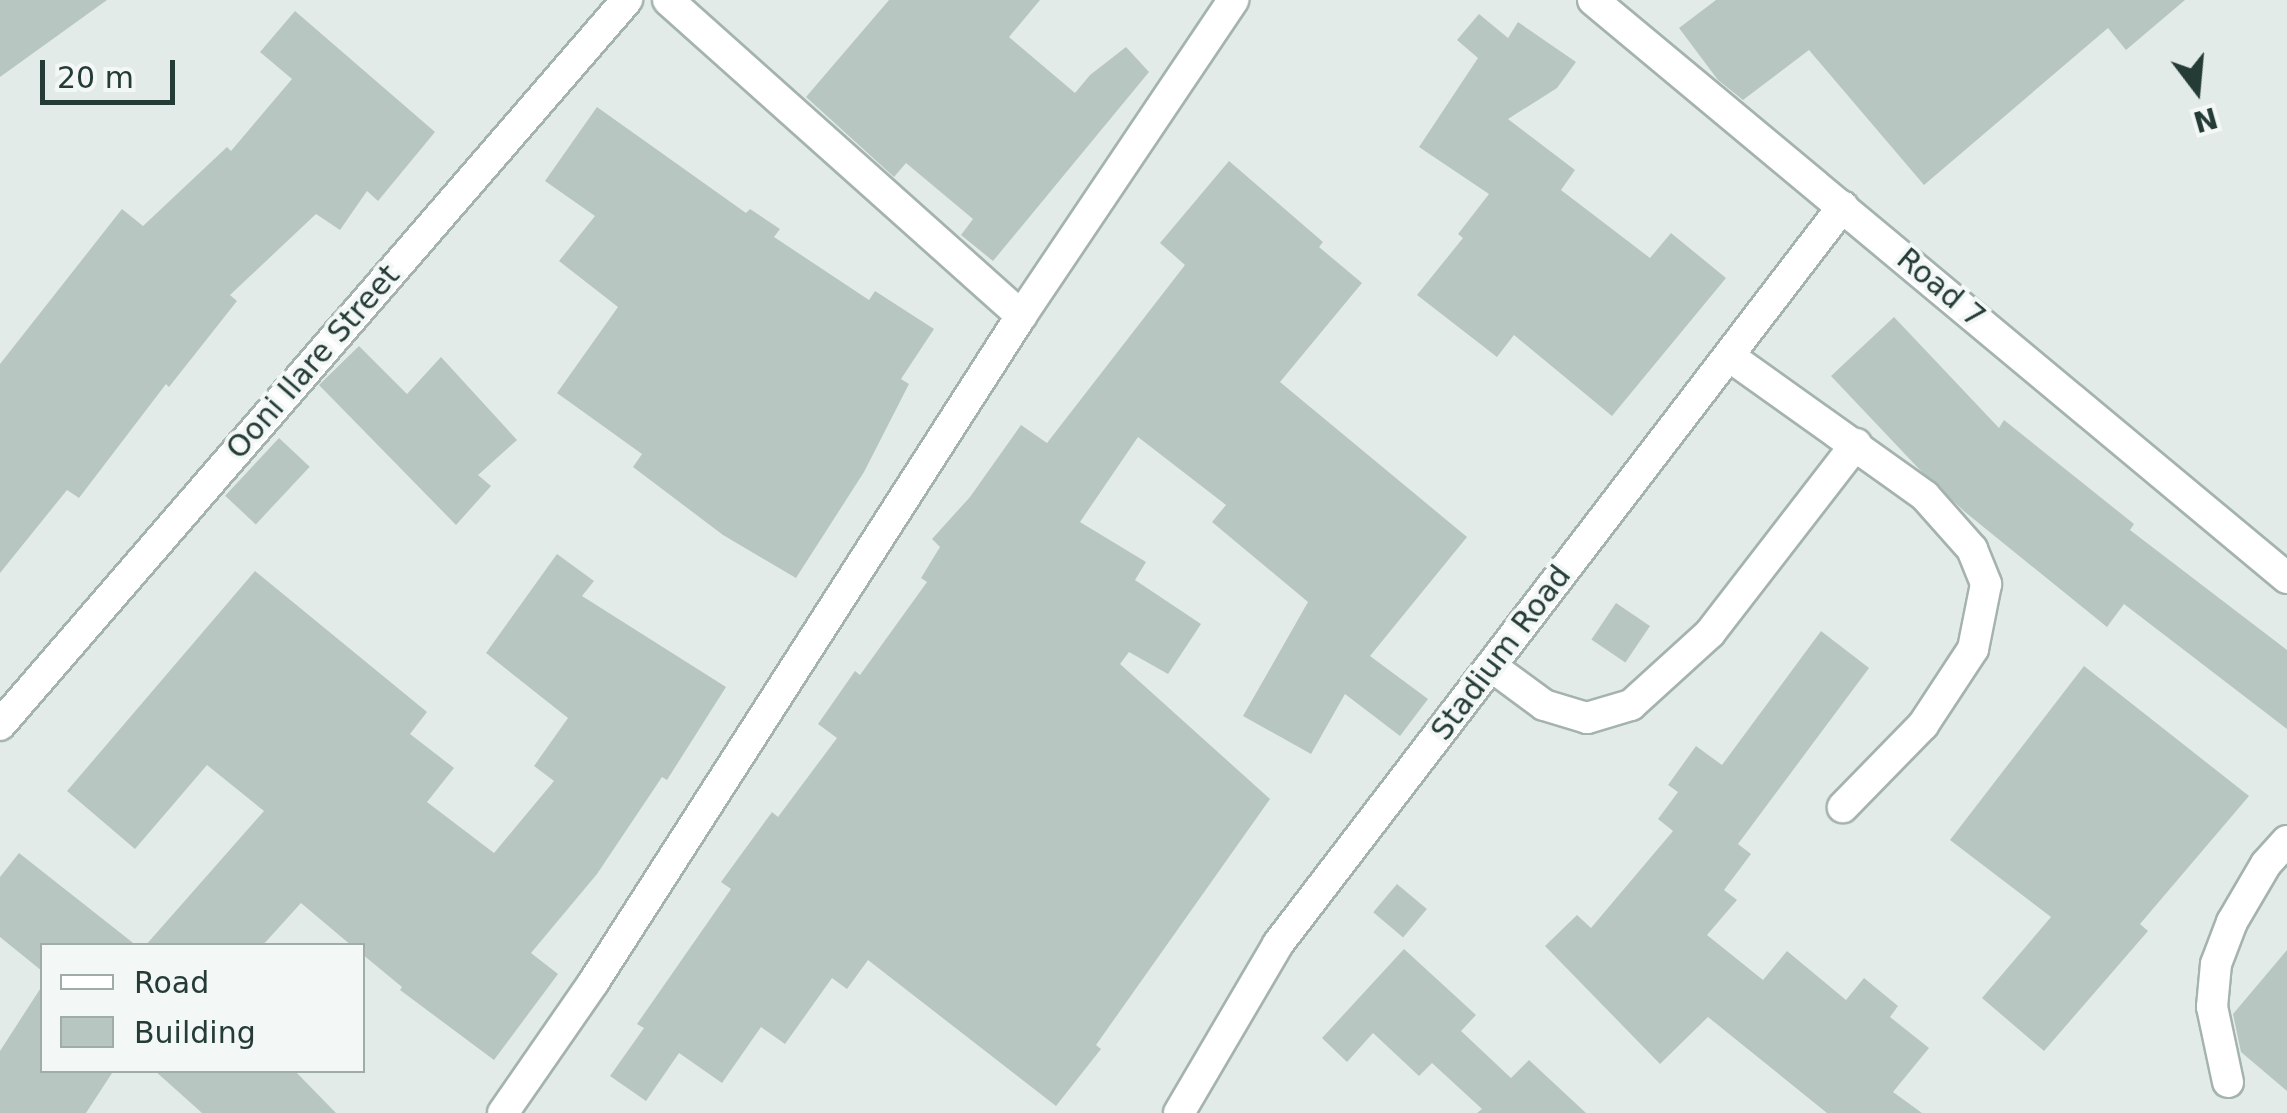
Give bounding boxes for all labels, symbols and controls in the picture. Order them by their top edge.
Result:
scale bar [45,40,180,102]
north arrow [2147,40,2247,140]
text: 20 m [57,60,134,95]
text: N [2190,100,2221,138]
street label: Road 7 [1890,241,1992,335]
street label: Ooni Ilare Street [219,258,407,466]
street label: Stadium Road [1424,558,1578,748]
legend [40,943,365,1073]
text: Road [134,965,209,1000]
text: Building [134,1015,256,1050]

